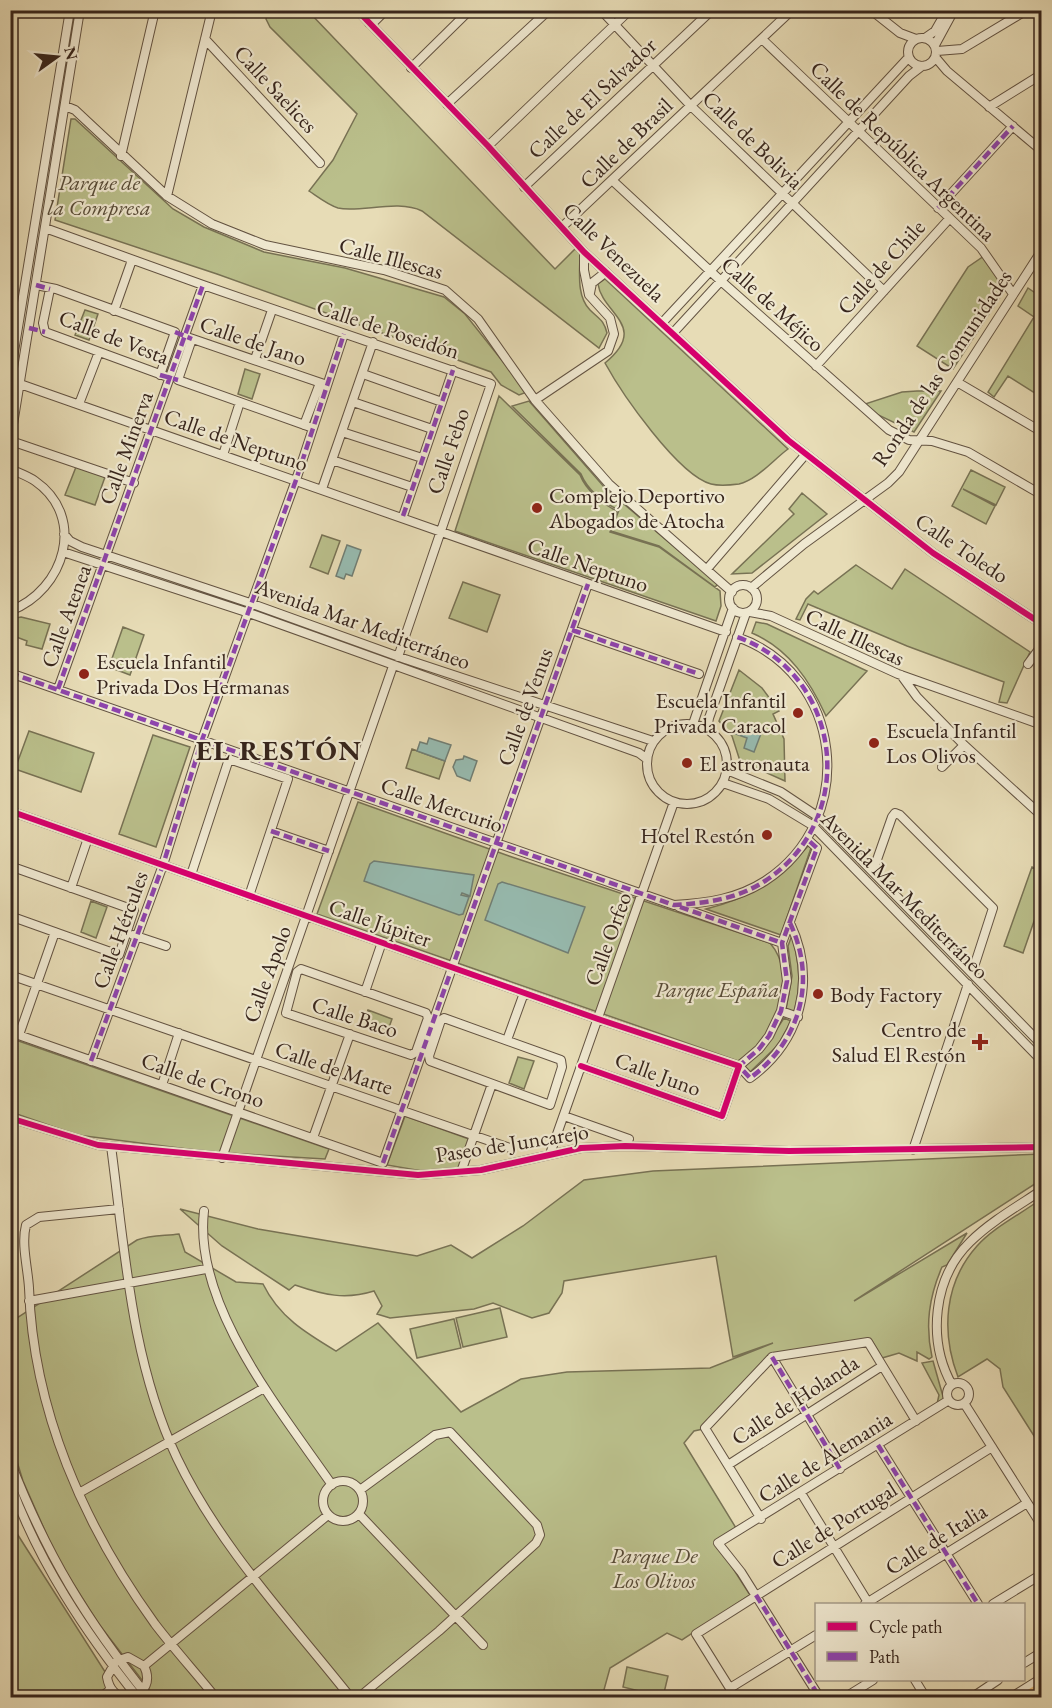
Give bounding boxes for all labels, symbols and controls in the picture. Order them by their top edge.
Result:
north arrow [27,27,87,87]
street label: Calle de El Salvador [521,30,663,165]
street label: Calle Saelices [228,39,324,139]
text: N [59,44,83,62]
street label: Calle de República Argentina [804,54,1002,248]
street label: Calle de Bolivia [696,84,810,196]
street label: Calle de Brasil [573,91,679,195]
park label: Parque de la Compresa [47,168,151,222]
street label: Calle Venezuela [557,196,672,308]
street label: Calle de Chile [831,213,932,321]
street label: Calle Illescas [336,230,446,286]
street label: Calle de Méjico [715,250,831,358]
street label: Ronda de las Comunidades [865,264,1019,472]
street label: Calle de Poseidón [313,292,464,366]
street label: Calle de Vesta [55,303,174,371]
street label: Calle de Jano [196,309,310,373]
street label: Calle Minerva [92,387,160,509]
street label: Calle de Neptuno [160,402,312,478]
street label: Calle Febo [420,404,476,498]
place label: Complejo Deportivo Abogados de Atocha [548,481,725,535]
marker: Complejo Deportivo Abogados de Atocha [530,501,544,515]
street label: Calle Toledo [910,506,1014,590]
street label: Calle Neptuno [524,531,653,599]
street label: Calle Atenea [34,560,98,672]
street label: Avenida Mar Mediterráneo [251,571,475,676]
street label: Calle Illescas [801,601,909,673]
street label: Calle de Venus [490,644,560,770]
place label: Escuela Infantil Privada Dos Hermanas [96,647,289,701]
marker: Escuela Infantil Privada Dos Hermanas [77,667,91,681]
place label: Escuela Infantil Privada Caracol [654,686,786,740]
marker: Escuela Infantil Privada Caracol [791,706,805,720]
place label: Escuela Infantil Los Olivos [886,716,1017,770]
district label: EL RESTÓN [196,732,362,768]
marker: Escuela Infantil Los Olivos [867,736,881,750]
place label: El astronauta [699,749,810,778]
marker: El astronauta [680,756,694,770]
street label: Calle Mercurio [377,771,507,839]
street label: Avenida Mar Mediterráneo [814,804,995,985]
place label: Hotel Restón [640,821,755,850]
marker: Hotel Restón [760,828,774,842]
street label: Calle Hércules [85,867,155,993]
street label: Calle Orfeo [578,888,638,990]
street label: Calle Júpiter [325,892,436,954]
street label: Calle Apolo [236,921,298,1027]
park label: Parque España [655,975,779,1004]
place label: Body Factory [830,980,942,1009]
marker: Body Factory [811,987,825,1001]
street label: Calle Baco [308,989,402,1045]
place label: Centro de Salud El Restón [832,1015,966,1069]
marker: Centro de Salud El Restón [971,1033,989,1051]
street label: Calle de Marte [271,1034,397,1102]
street label: Calle de Crono [138,1045,269,1115]
street label: Calle Juno [611,1045,705,1103]
street label: Paseo de Juncarejo [433,1117,591,1169]
street label: Calle de Holanda [726,1348,864,1452]
street label: Calle de Alemania [753,1404,898,1510]
street label: Calle de Portugal [765,1475,903,1575]
street label: Calle de Italia [880,1496,992,1582]
park label: Parque De Los Olivos [610,1541,698,1595]
legend [815,1603,1025,1681]
text: Cycle path [869,1615,943,1638]
text: Path [869,1645,900,1668]

